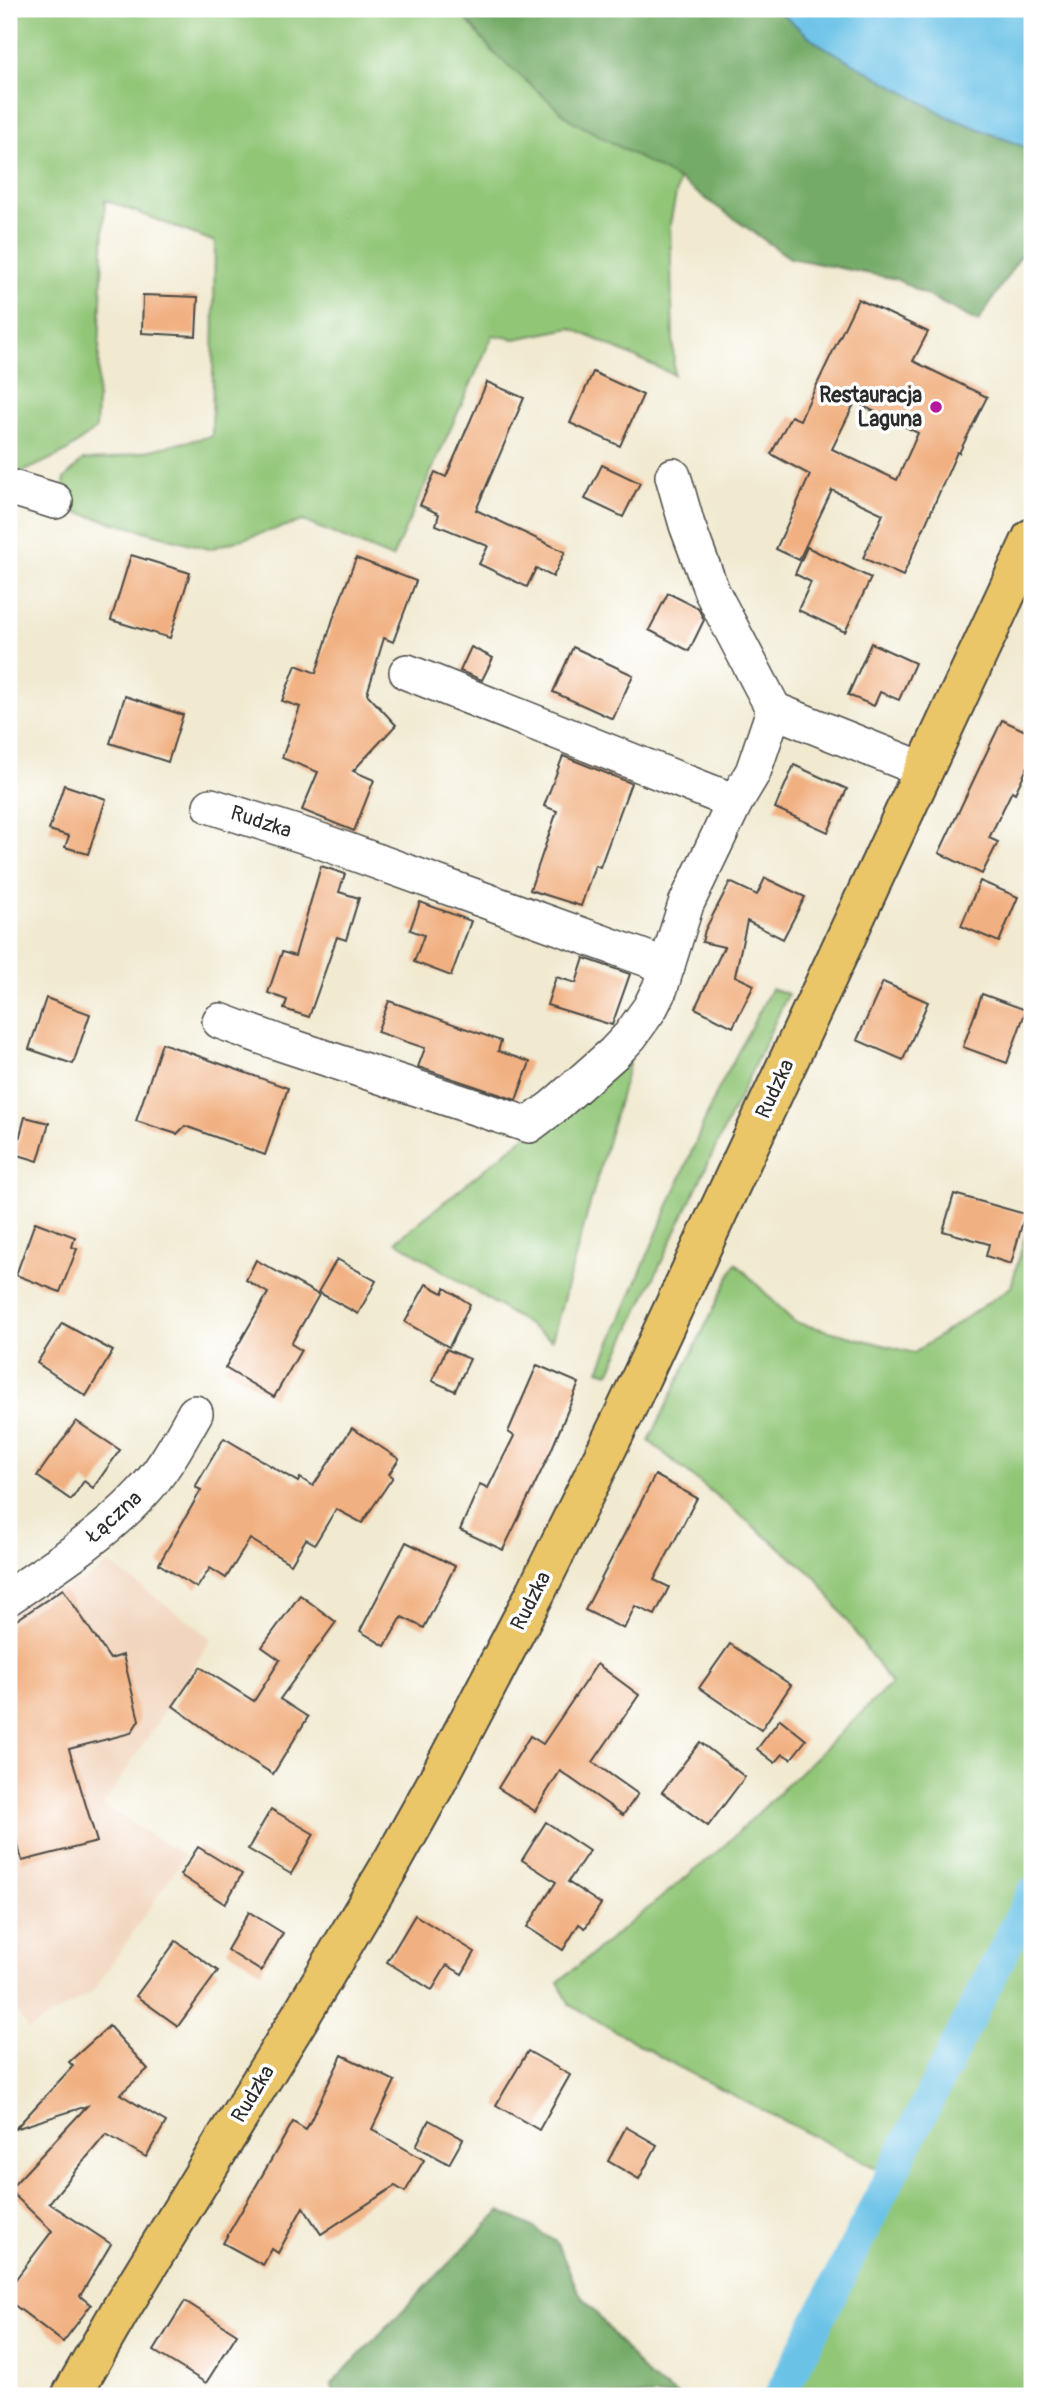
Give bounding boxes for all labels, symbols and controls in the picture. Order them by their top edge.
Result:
place label: Restauracja Laguna [819,382,922,433]
marker: Restauracja Laguna [928,399,944,415]
street label: Rudzka [227,800,295,844]
street label: Rudzka [750,1055,800,1123]
street label: Łączna [79,1485,148,1550]
street label: Rudzka [505,1567,557,1635]
street label: Rudzka [225,2060,281,2128]

